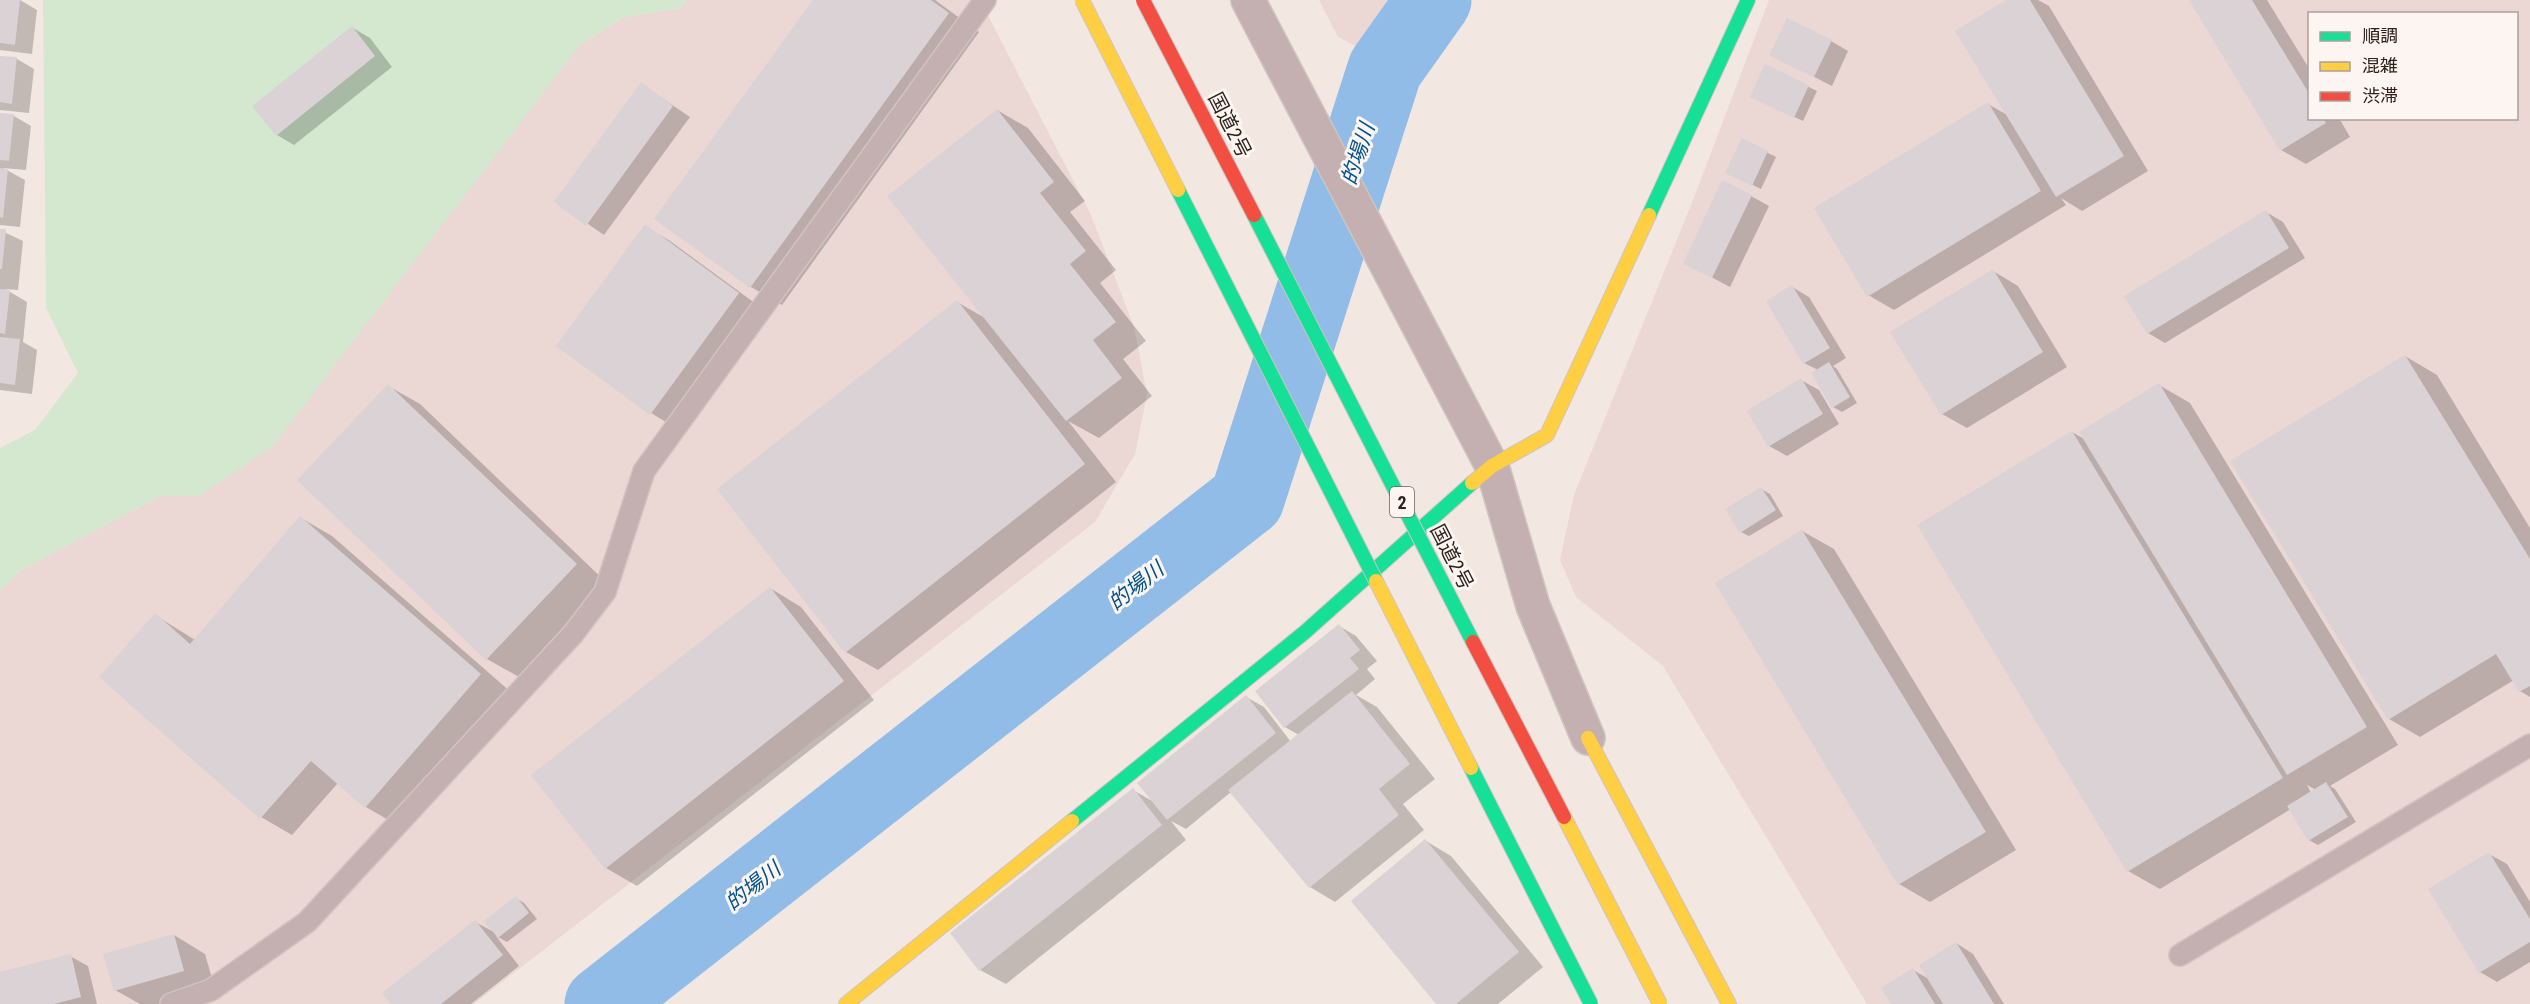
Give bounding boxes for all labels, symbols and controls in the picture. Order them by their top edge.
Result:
legend [2308,12,2518,120]
text: 順調 [2362,25,2398,46]
text: 混雑 [2362,55,2398,76]
text: 渋滞 [2362,85,2398,106]
street label: 国道2号 [1203,88,1257,162]
water label: 的場川 [1337,118,1380,188]
road number: 2 [1390,487,1414,517]
street label: 国道2号 [1425,520,1479,594]
water label: 的場川 [1104,556,1170,615]
water label: 的場川 [721,856,787,915]

